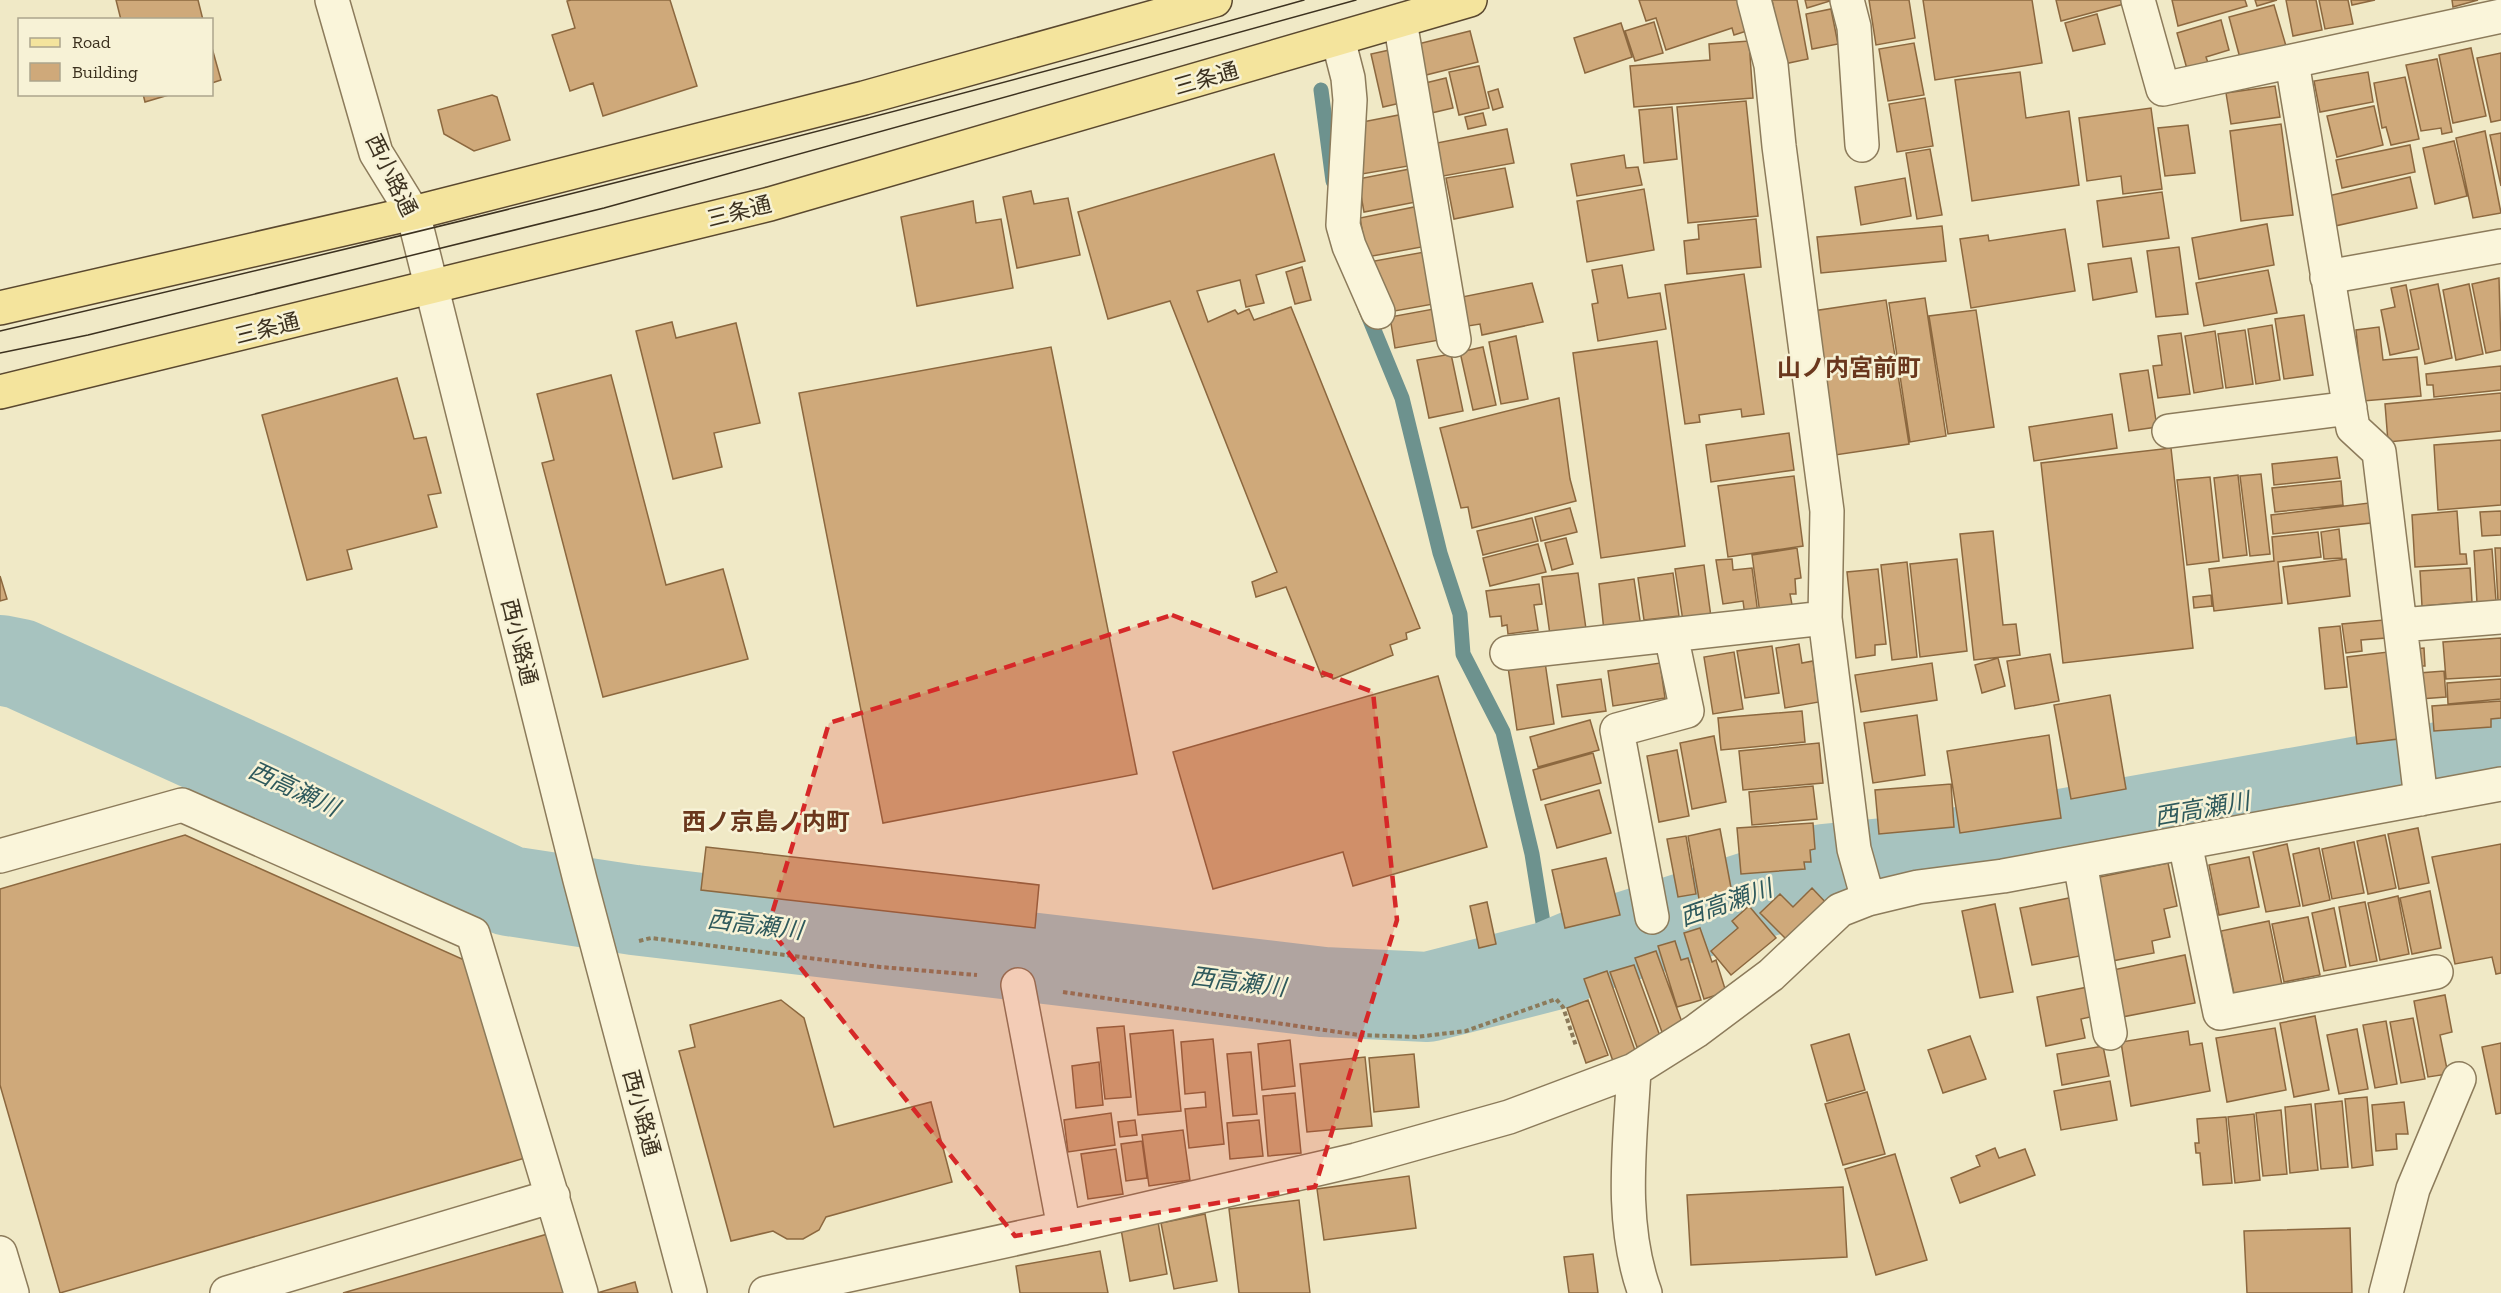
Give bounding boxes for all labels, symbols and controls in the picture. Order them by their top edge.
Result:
legend [18,18,213,96]
text: Road [72,31,111,53]
street label: 三条通 [1171,56,1242,101]
text: Building [72,61,138,83]
street label: 西小路通 [360,130,423,221]
street label: 三条通 [704,190,774,233]
street label: 三条通 [232,307,302,350]
district label: 山ノ内宮前町 [1777,353,1921,382]
street label: 西小路通 [496,596,543,688]
water label: 西高瀬川 [245,755,347,823]
water label: 西高瀬川 [2152,785,2255,831]
district label: 西ノ京島ノ内町 [682,807,850,836]
water label: 西高瀬川 [1676,872,1779,932]
water label: 西高瀬川 [706,904,807,945]
water label: 西高瀬川 [1189,961,1290,1002]
street label: 西小路通 [617,1067,666,1159]

